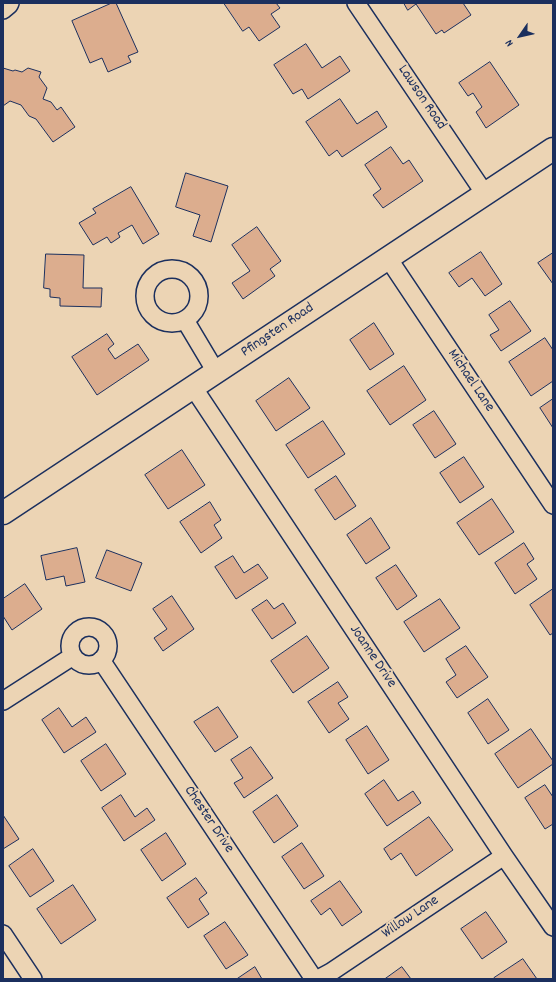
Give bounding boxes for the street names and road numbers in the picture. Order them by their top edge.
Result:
street label: Lawson Road [393,62,449,134]
street label: Pfingsten Road [238,300,318,362]
street label: Michael Lane [442,346,498,416]
street label: Joanne Drive [344,622,400,692]
street label: Chester Drive [179,783,237,857]
street label: Willow Lane [379,892,443,944]

